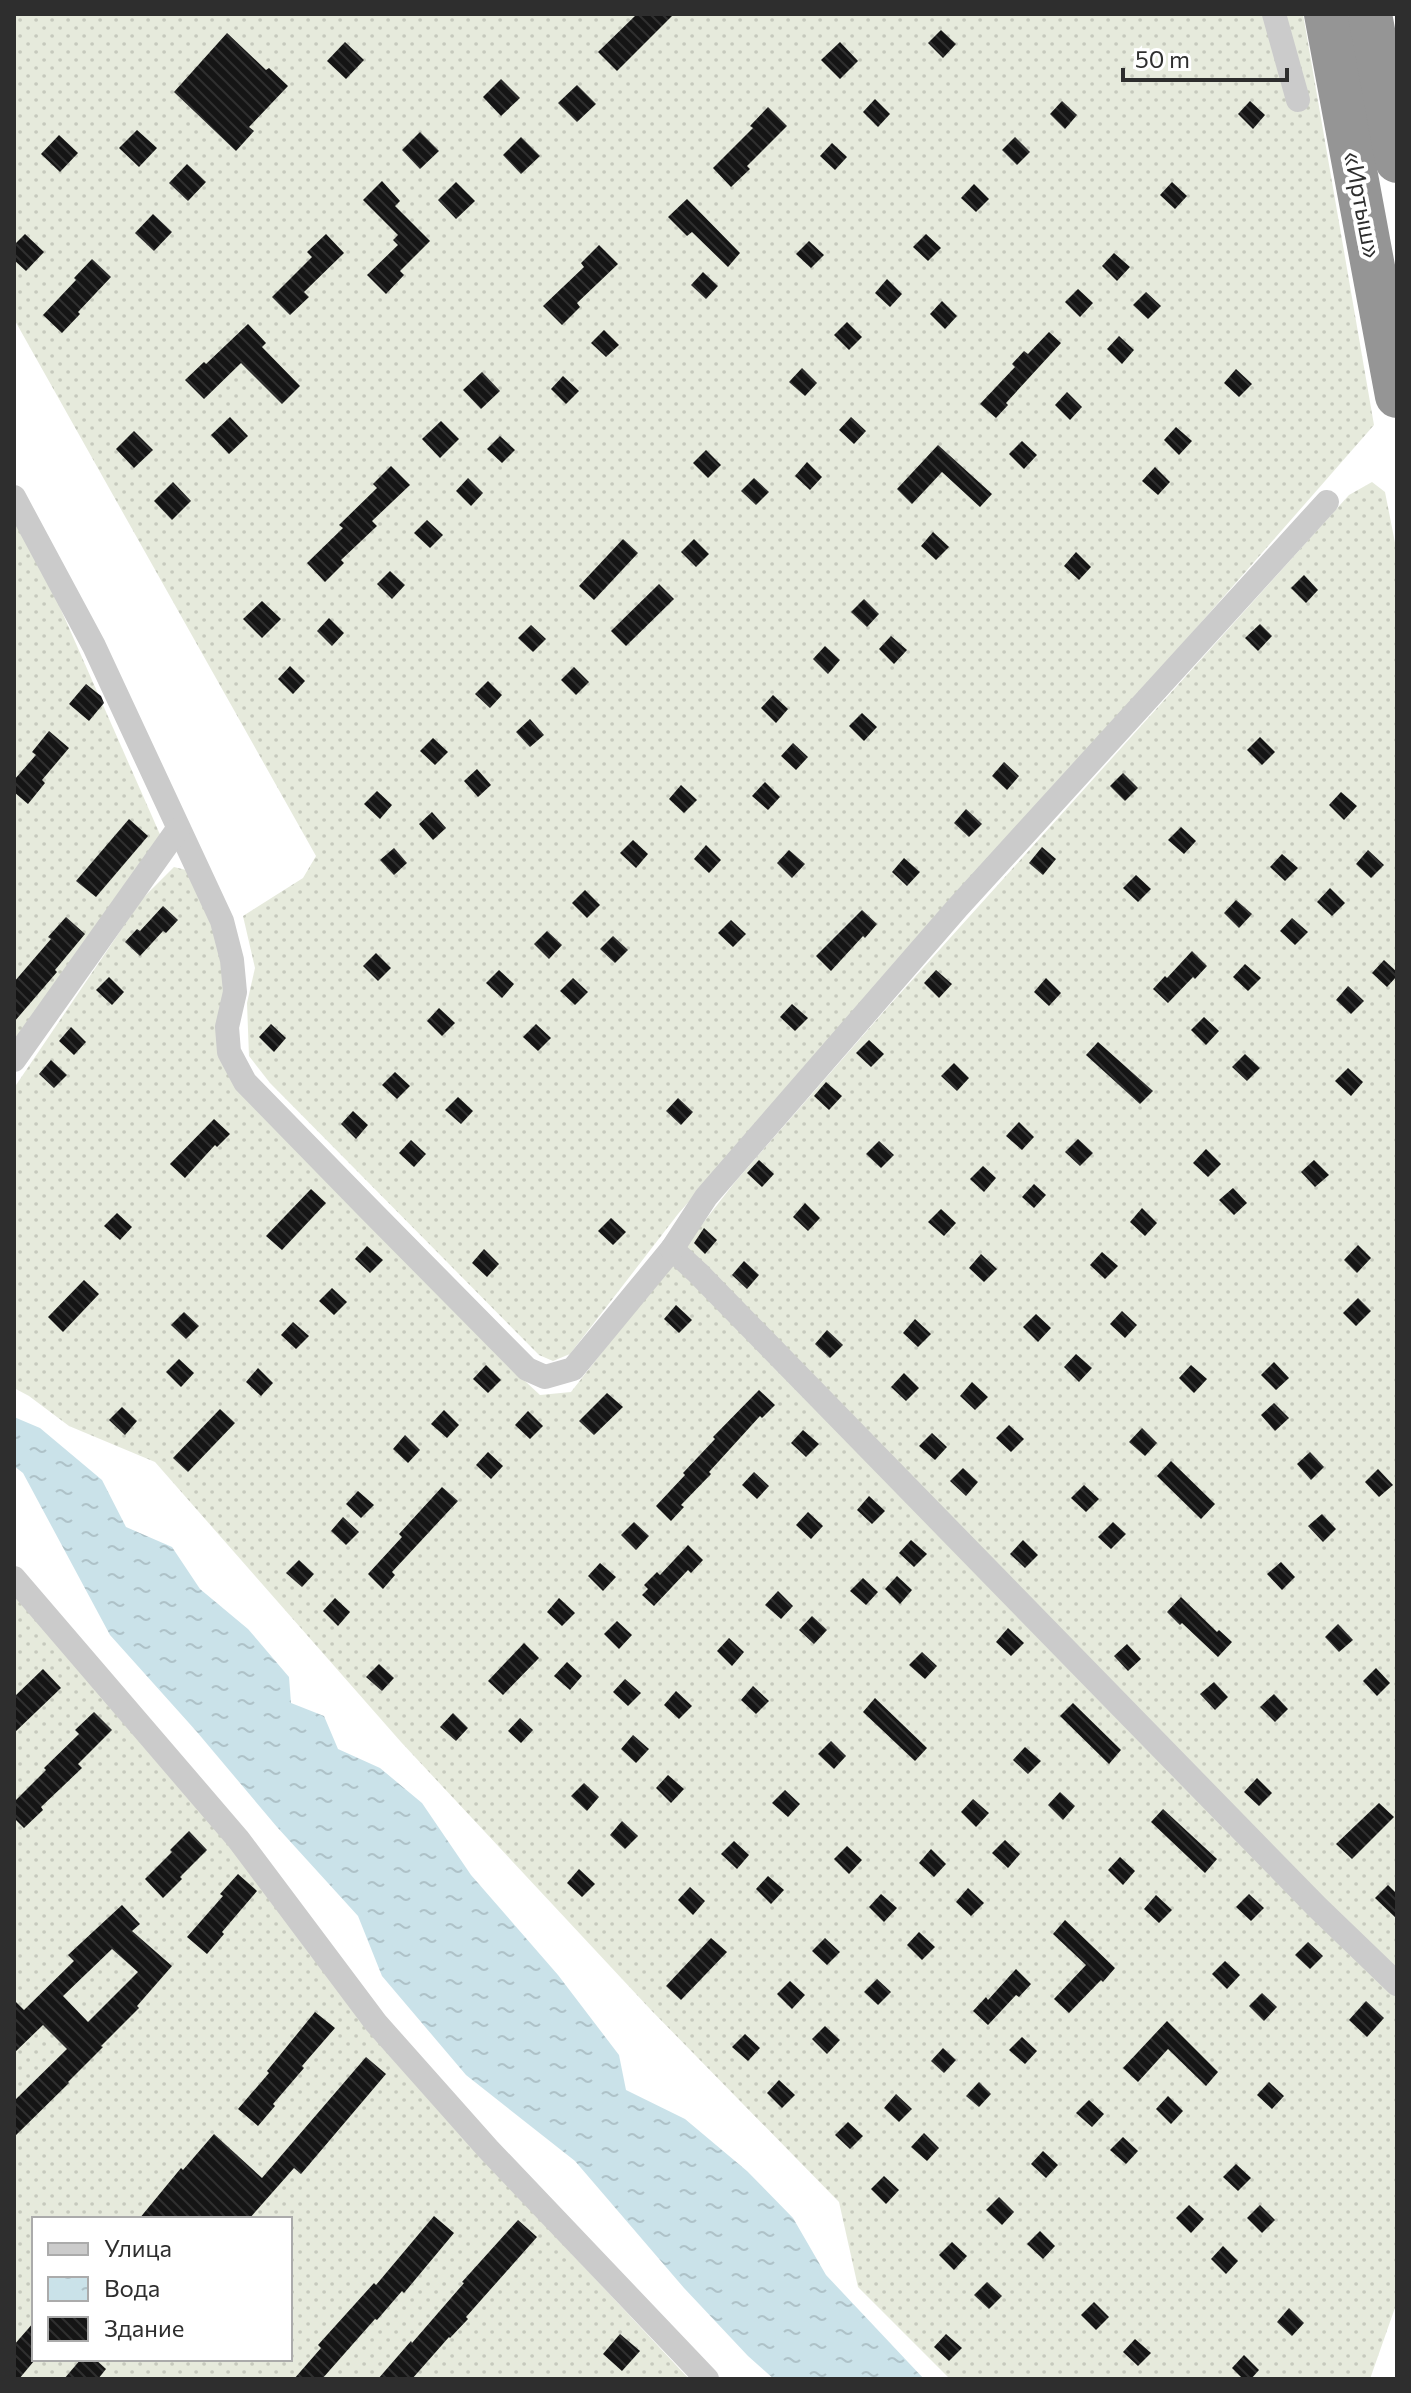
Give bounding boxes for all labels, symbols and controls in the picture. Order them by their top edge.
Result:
scale bar [1123,32,1287,82]
text: 50 m [1135,44,1190,73]
street label: «Иртыш» [1339,149,1388,260]
legend [32,2217,292,2361]
text: Улица [104,2233,172,2262]
text: Вода [104,2273,160,2302]
text: Здание [104,2313,184,2342]

